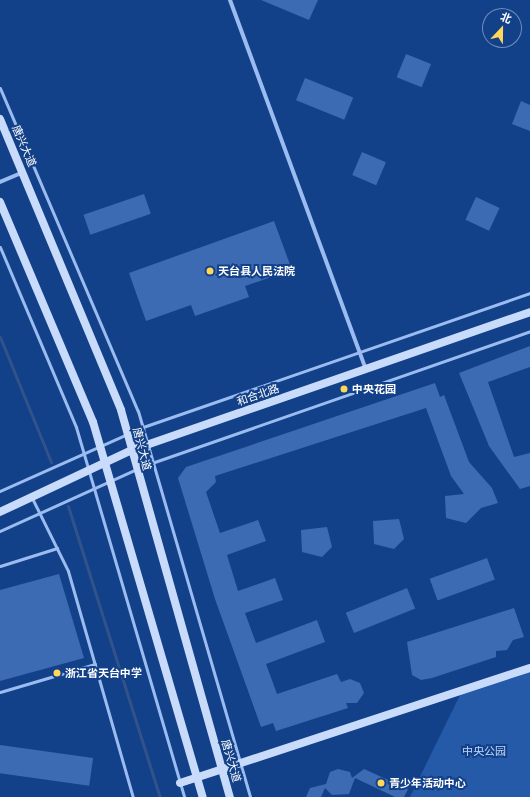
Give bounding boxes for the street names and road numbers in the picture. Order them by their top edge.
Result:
street label: 唐兴大道 [9,123,39,169]
street label: 和合北路 [235,382,281,408]
street label: 唐兴大道 [130,426,154,472]
street label: 唐兴大道 [219,738,243,784]

